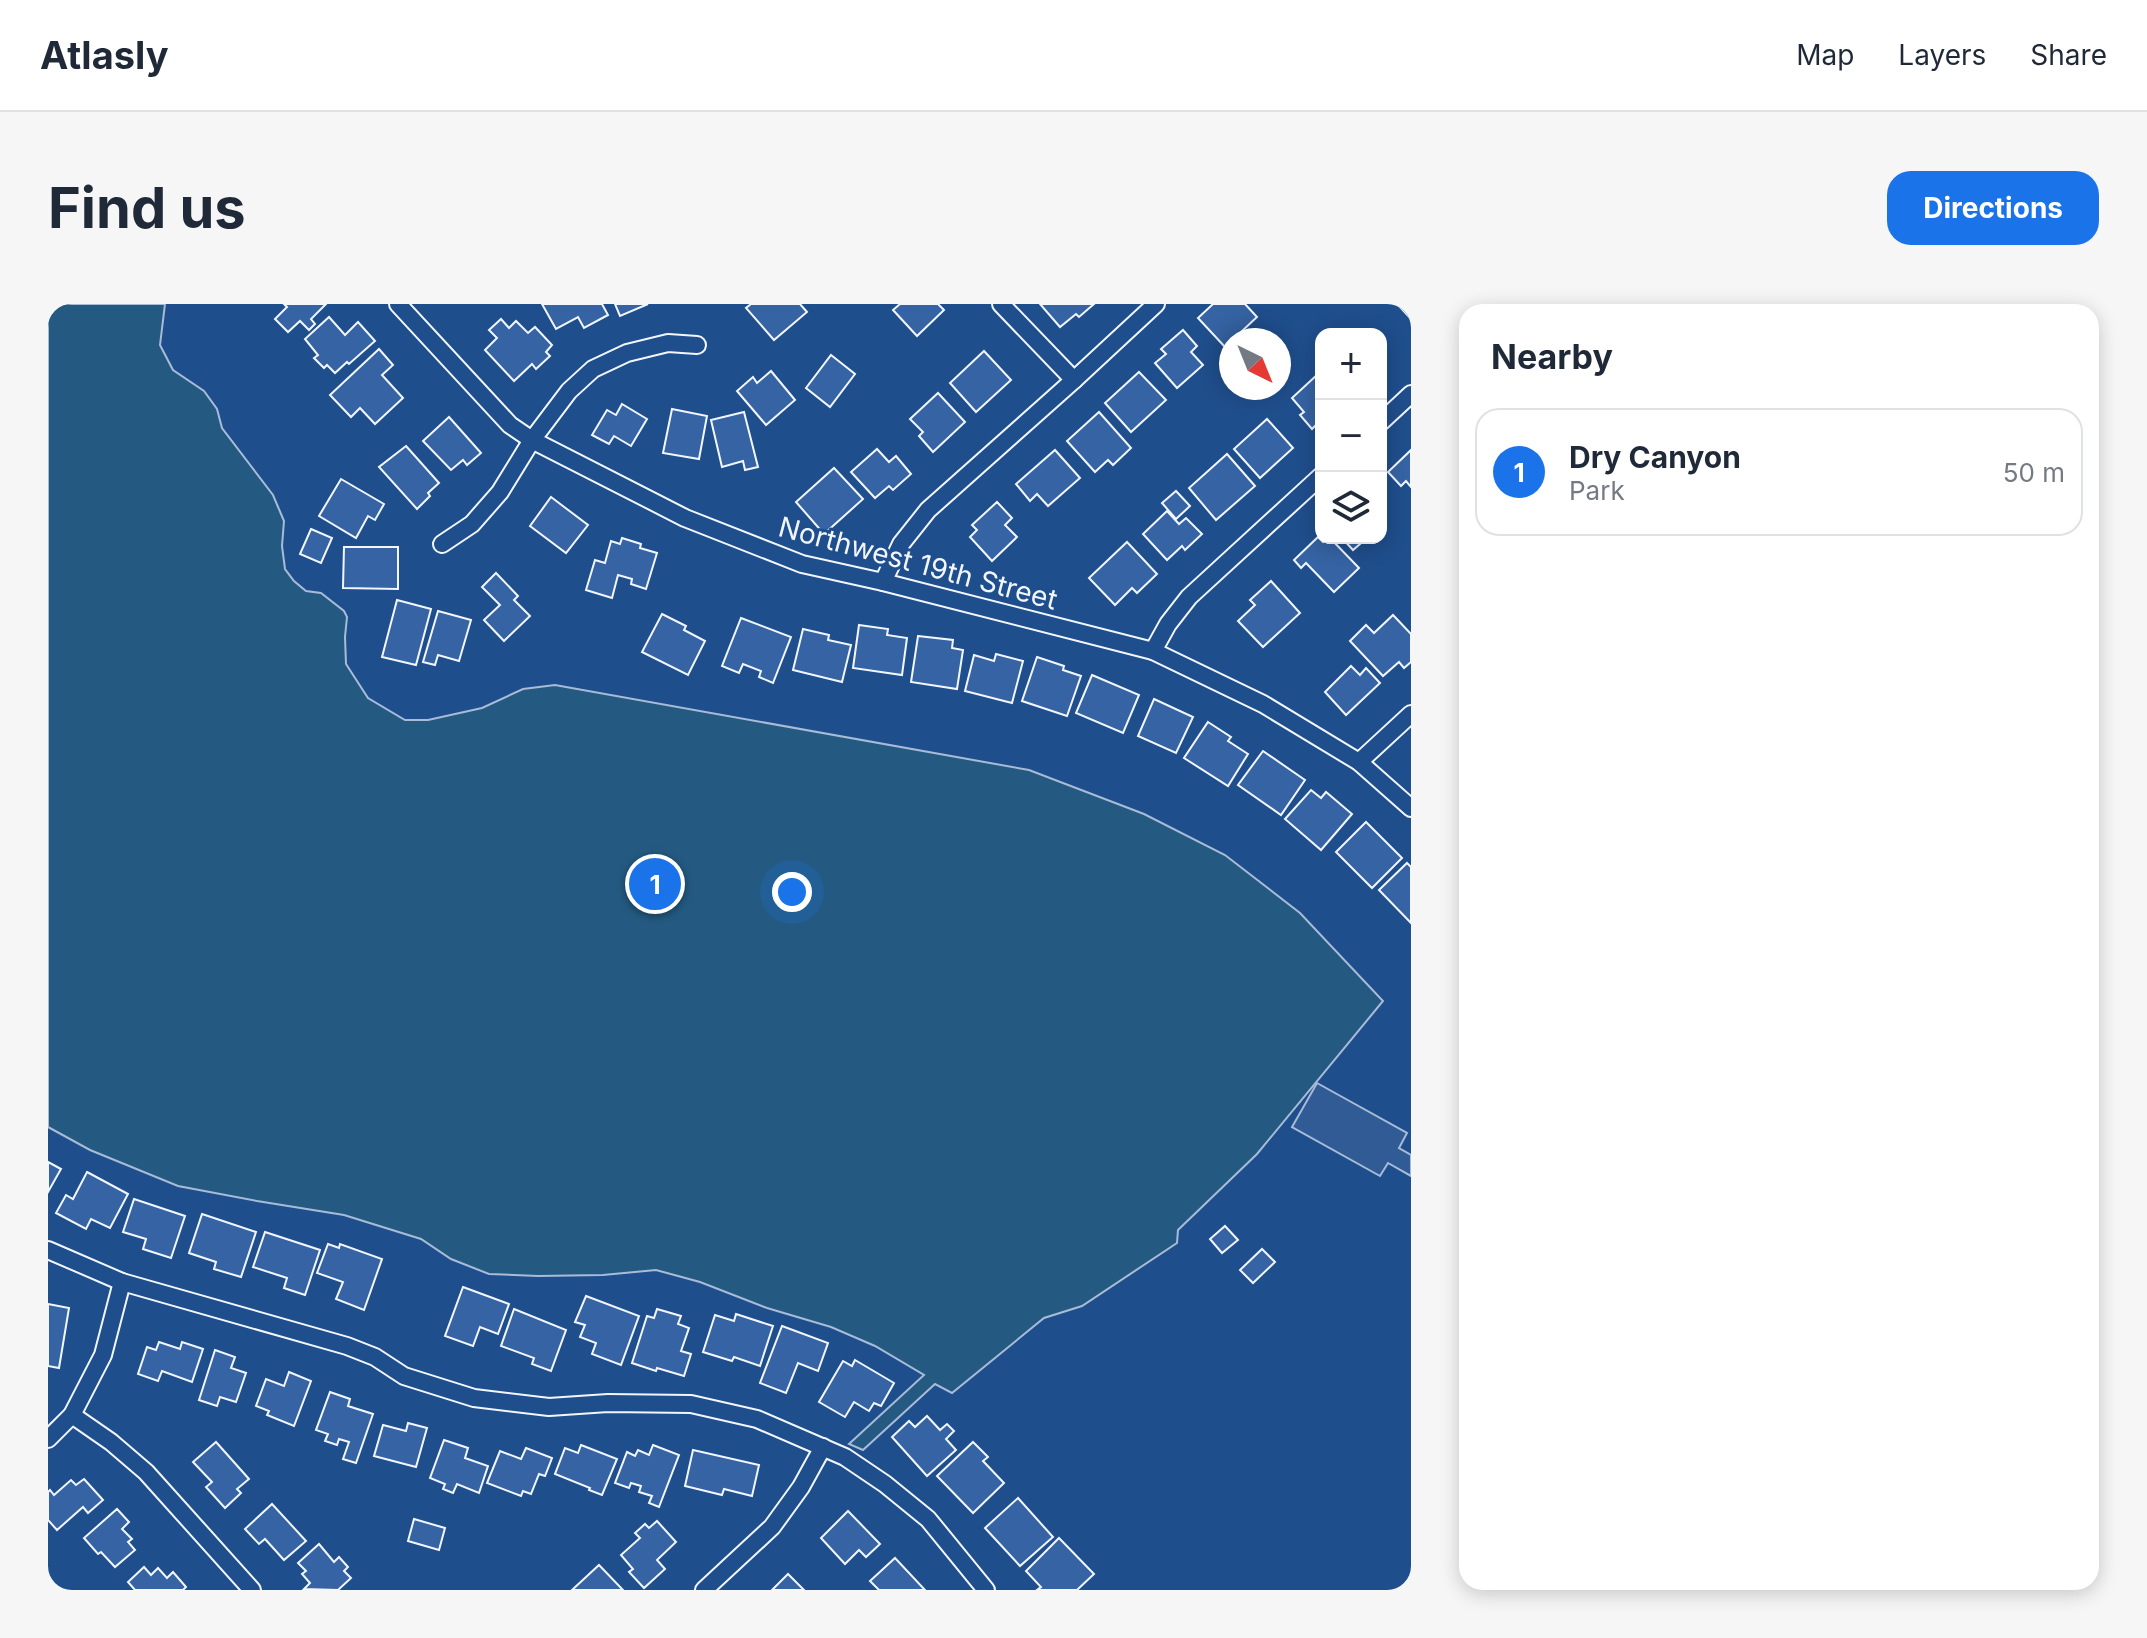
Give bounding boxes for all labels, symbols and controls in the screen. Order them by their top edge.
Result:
text: Atlasly [40,32,169,78]
text: Map [1796,38,1854,72]
text: Layers [1898,38,1986,72]
text: Share [2030,38,2107,72]
button: Directions [1887,171,2099,245]
text: Find us [48,174,246,242]
north arrow [1219,328,1291,400]
map controls [1315,328,1387,544]
button: + [1315,328,1387,400]
text: Nearby [1491,336,1613,377]
button: − [1315,400,1387,472]
text: Dry Canyon [1569,439,1741,475]
text: 1 [1513,457,1525,488]
text: 50 m [2003,457,2065,488]
button: layers [1315,472,1387,544]
text: Park [1569,475,1625,506]
street label: Northwest 19th Street [775,509,1061,617]
pin: 1 [629,854,681,914]
your location [772,872,812,912]

